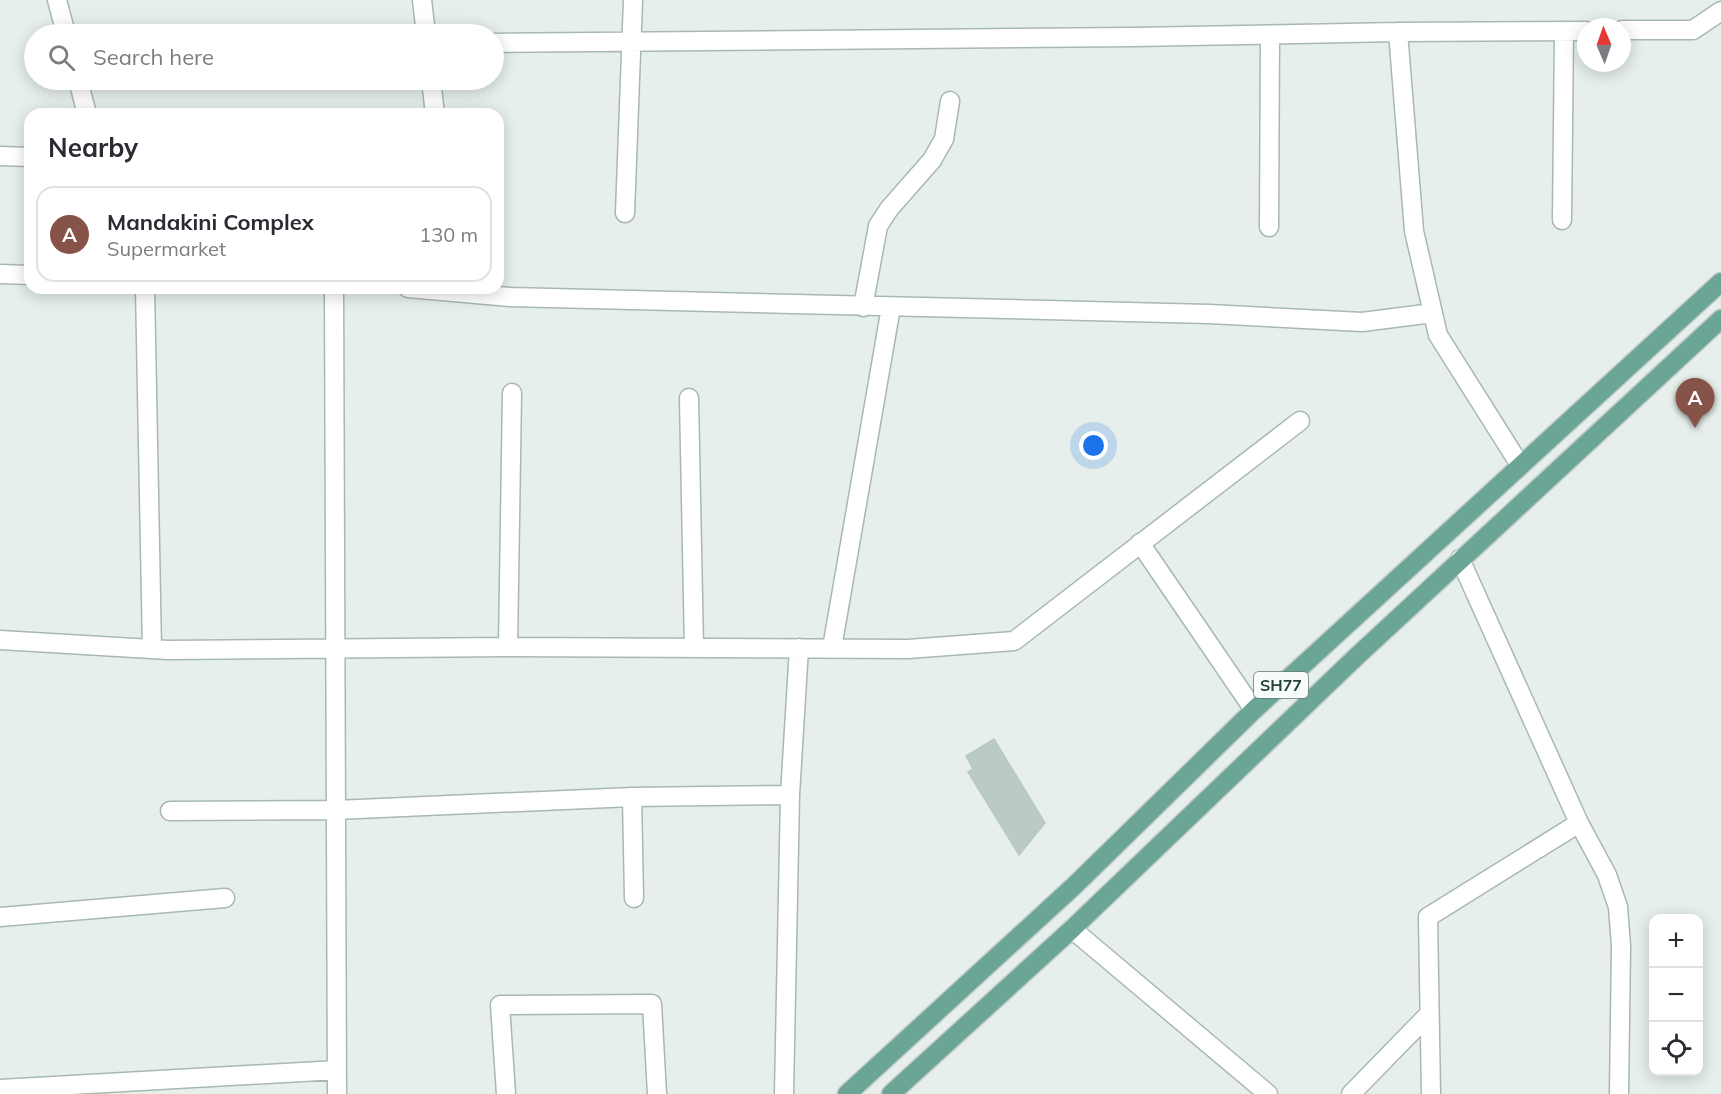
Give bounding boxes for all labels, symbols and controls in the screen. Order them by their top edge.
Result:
north arrow [1577,18,1631,72]
search box [24,24,504,90]
icon: search [45,41,78,74]
text: Search here [93,43,214,71]
text: Nearby [48,131,138,164]
text: Mandakini Complex [107,208,314,236]
text: A [62,222,77,247]
text: 130 m [419,222,478,247]
text: Supermarket [107,236,226,261]
pin: A [1676,378,1714,428]
your location [1079,431,1108,460]
road number: SH77 [1254,672,1308,698]
map controls [1649,914,1703,1076]
button: + [1649,914,1703,968]
button: − [1649,968,1703,1022]
button: locate [1649,1022,1703,1076]

